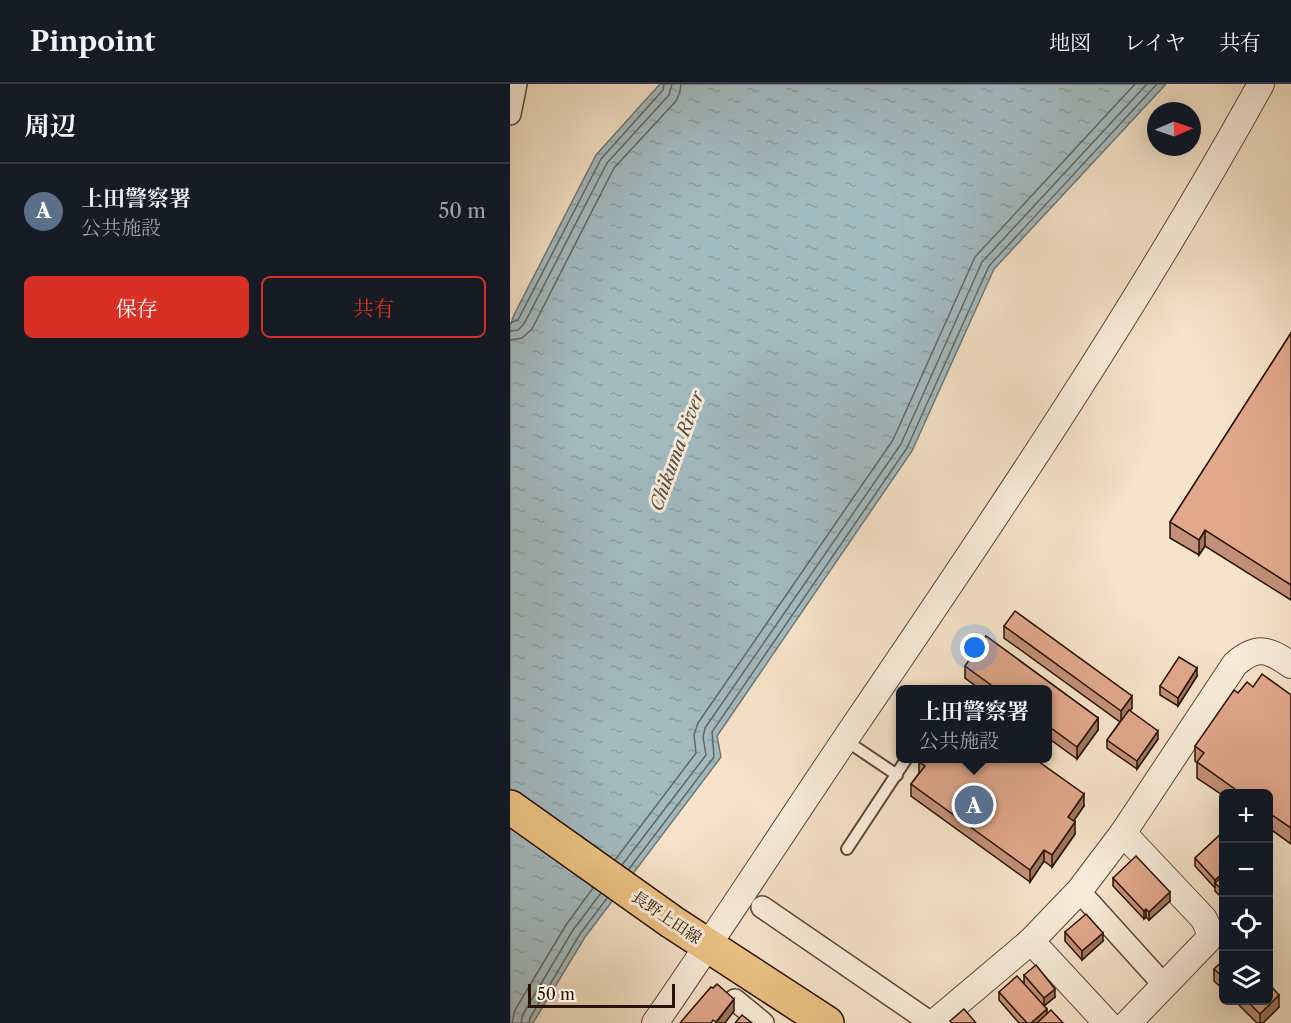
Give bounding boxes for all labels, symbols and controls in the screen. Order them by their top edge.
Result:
text: Pinpoint [30,24,155,58]
text: 地図 [1049,30,1091,55]
text: レイヤ [1124,30,1186,55]
text: 共有 [1219,30,1261,55]
north arrow [1147,102,1201,156]
text: 周辺 [24,110,76,142]
text: 上田警察署 [81,185,191,212]
text: A [36,199,51,223]
text: 50 m [439,199,486,223]
text: 公共施設 [81,216,161,240]
button: 保存 [24,276,249,338]
button: 共有 [261,276,486,338]
water label: Chikuma River [645,387,709,514]
your location [960,633,989,662]
popup [896,685,1052,763]
text: 上田警察署 [919,698,1029,725]
text: 公共施設 [919,729,999,753]
pin: A [954,782,994,828]
map controls [1219,789,1273,1005]
button: + [1219,789,1273,843]
button: − [1219,843,1273,897]
street label: 長野上田線 [628,886,706,948]
button: locate [1219,897,1273,951]
button: layers [1219,951,1273,1005]
scale bar [528,981,675,1008]
text: 50 m [537,984,575,1004]

